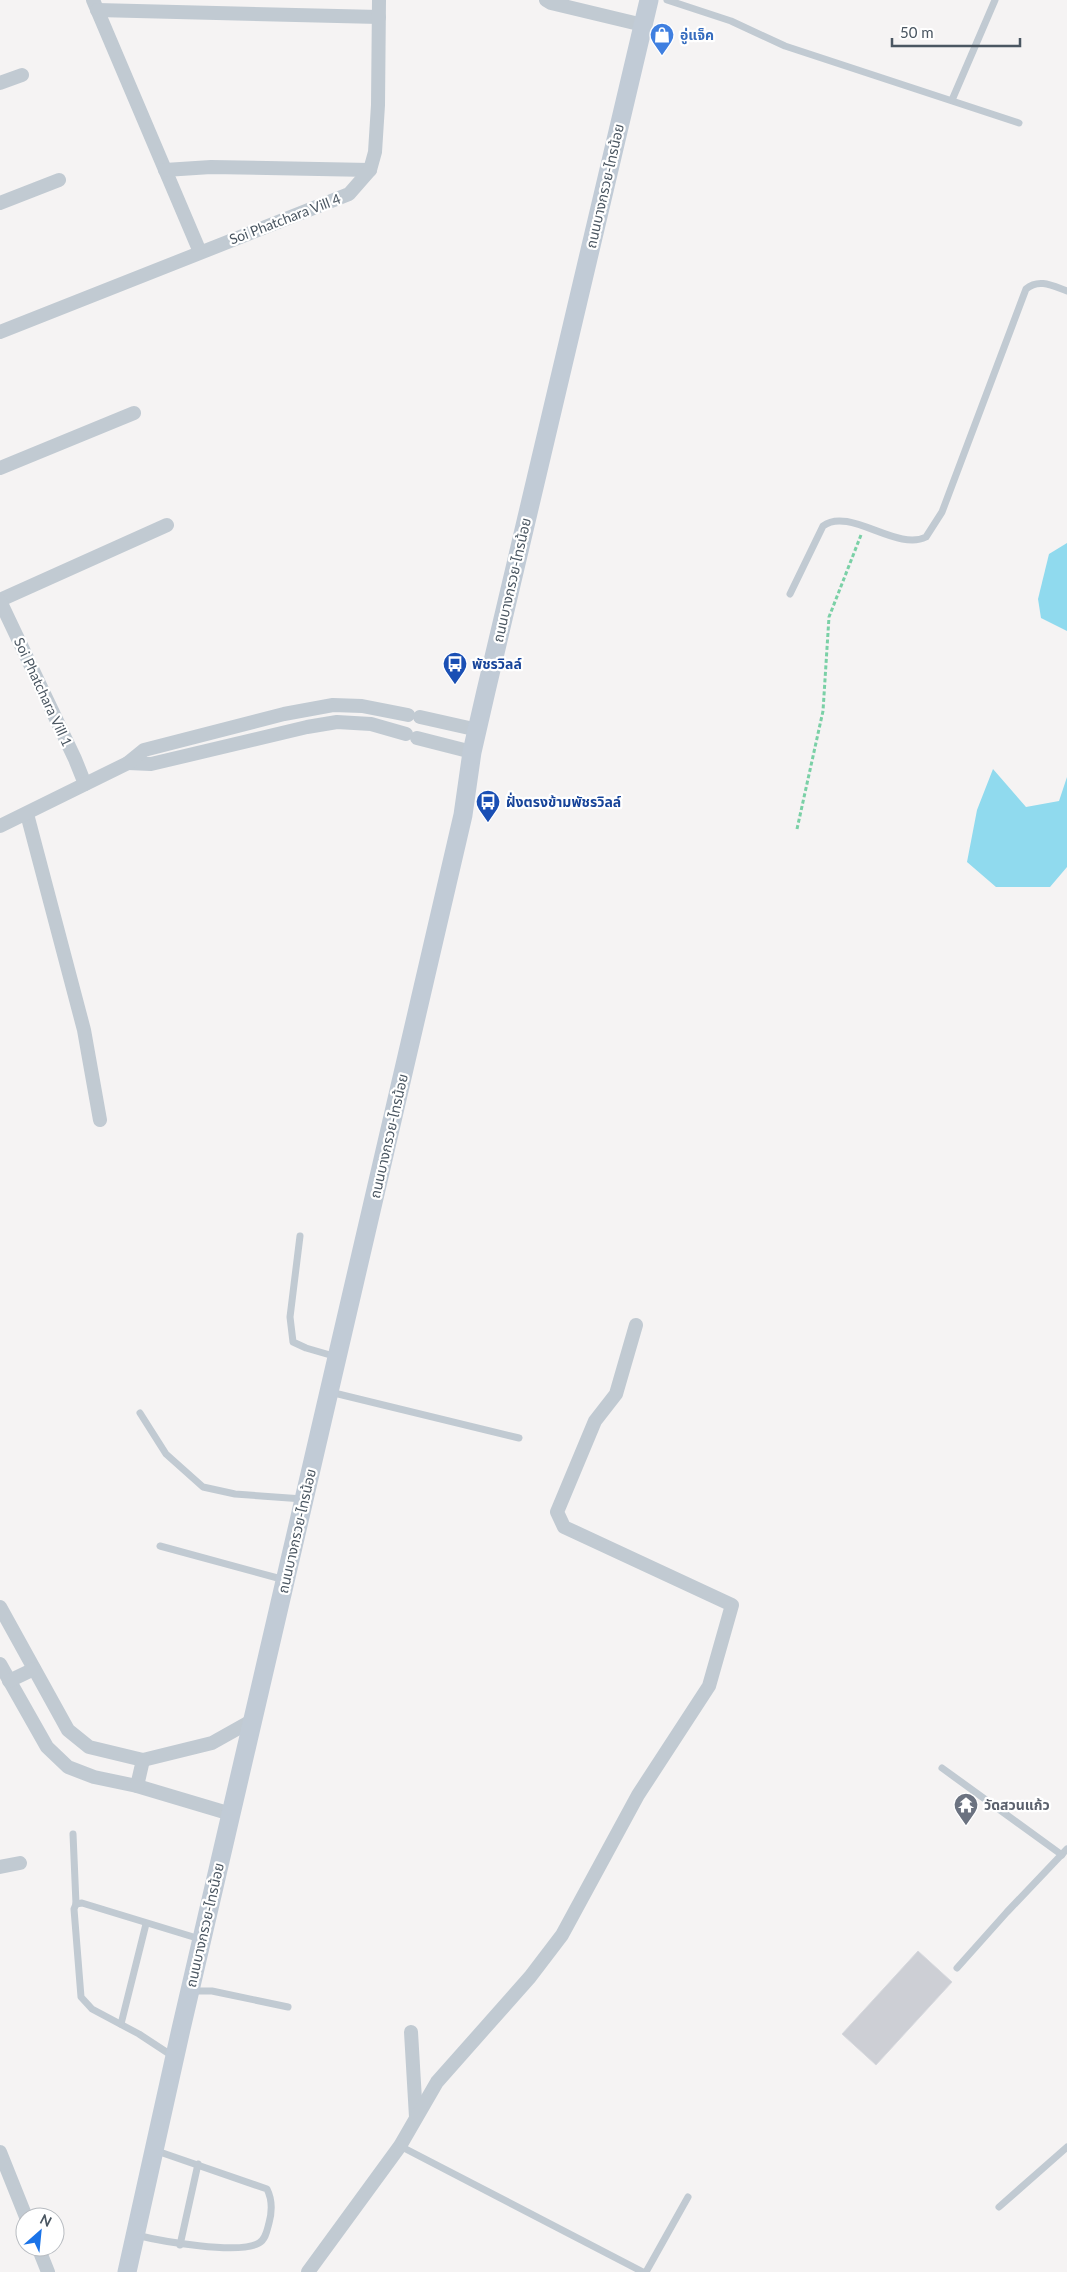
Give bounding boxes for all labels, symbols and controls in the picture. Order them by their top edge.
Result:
scale bar [892,15,1020,47]
shop icon: อู่แจ็ค [649,22,675,56]
text: 50 m [900,23,934,41]
place label: อู่แจ็ค [680,26,714,45]
street label: ถนนบางกรวย-ไทรน้อย [582,122,627,250]
street label: Soi Phatchara Vill 4 [227,189,343,248]
street label: ถนนบางกรวย-ไทรน้อย [489,516,534,644]
street label: Soi Phatchara Vill 1 [11,635,76,749]
bus stop icon: พัชรวิลล์ [442,651,468,685]
place label: พัชรวิลล์ [472,655,522,672]
bus stop icon: ฝั่งตรงข้ามพัชรวิลล์ [475,789,501,823]
place label: ฝั่งตรงข้ามพัชรวิลล์ [506,792,621,810]
street label: ถนนบางกรวย-ไทรน้อย [366,1072,411,1200]
street label: ถนนบางกรวย-ไทรน้อย [274,1467,319,1595]
temple icon: วัดสวนแก้ว [953,1792,979,1826]
place label: วัดสวนแก้ว [984,1796,1050,1813]
street label: ถนนบางกรวย-ไทรน้อย [182,1861,227,1989]
north arrow [15,2207,65,2257]
text: N [37,2210,55,2230]

